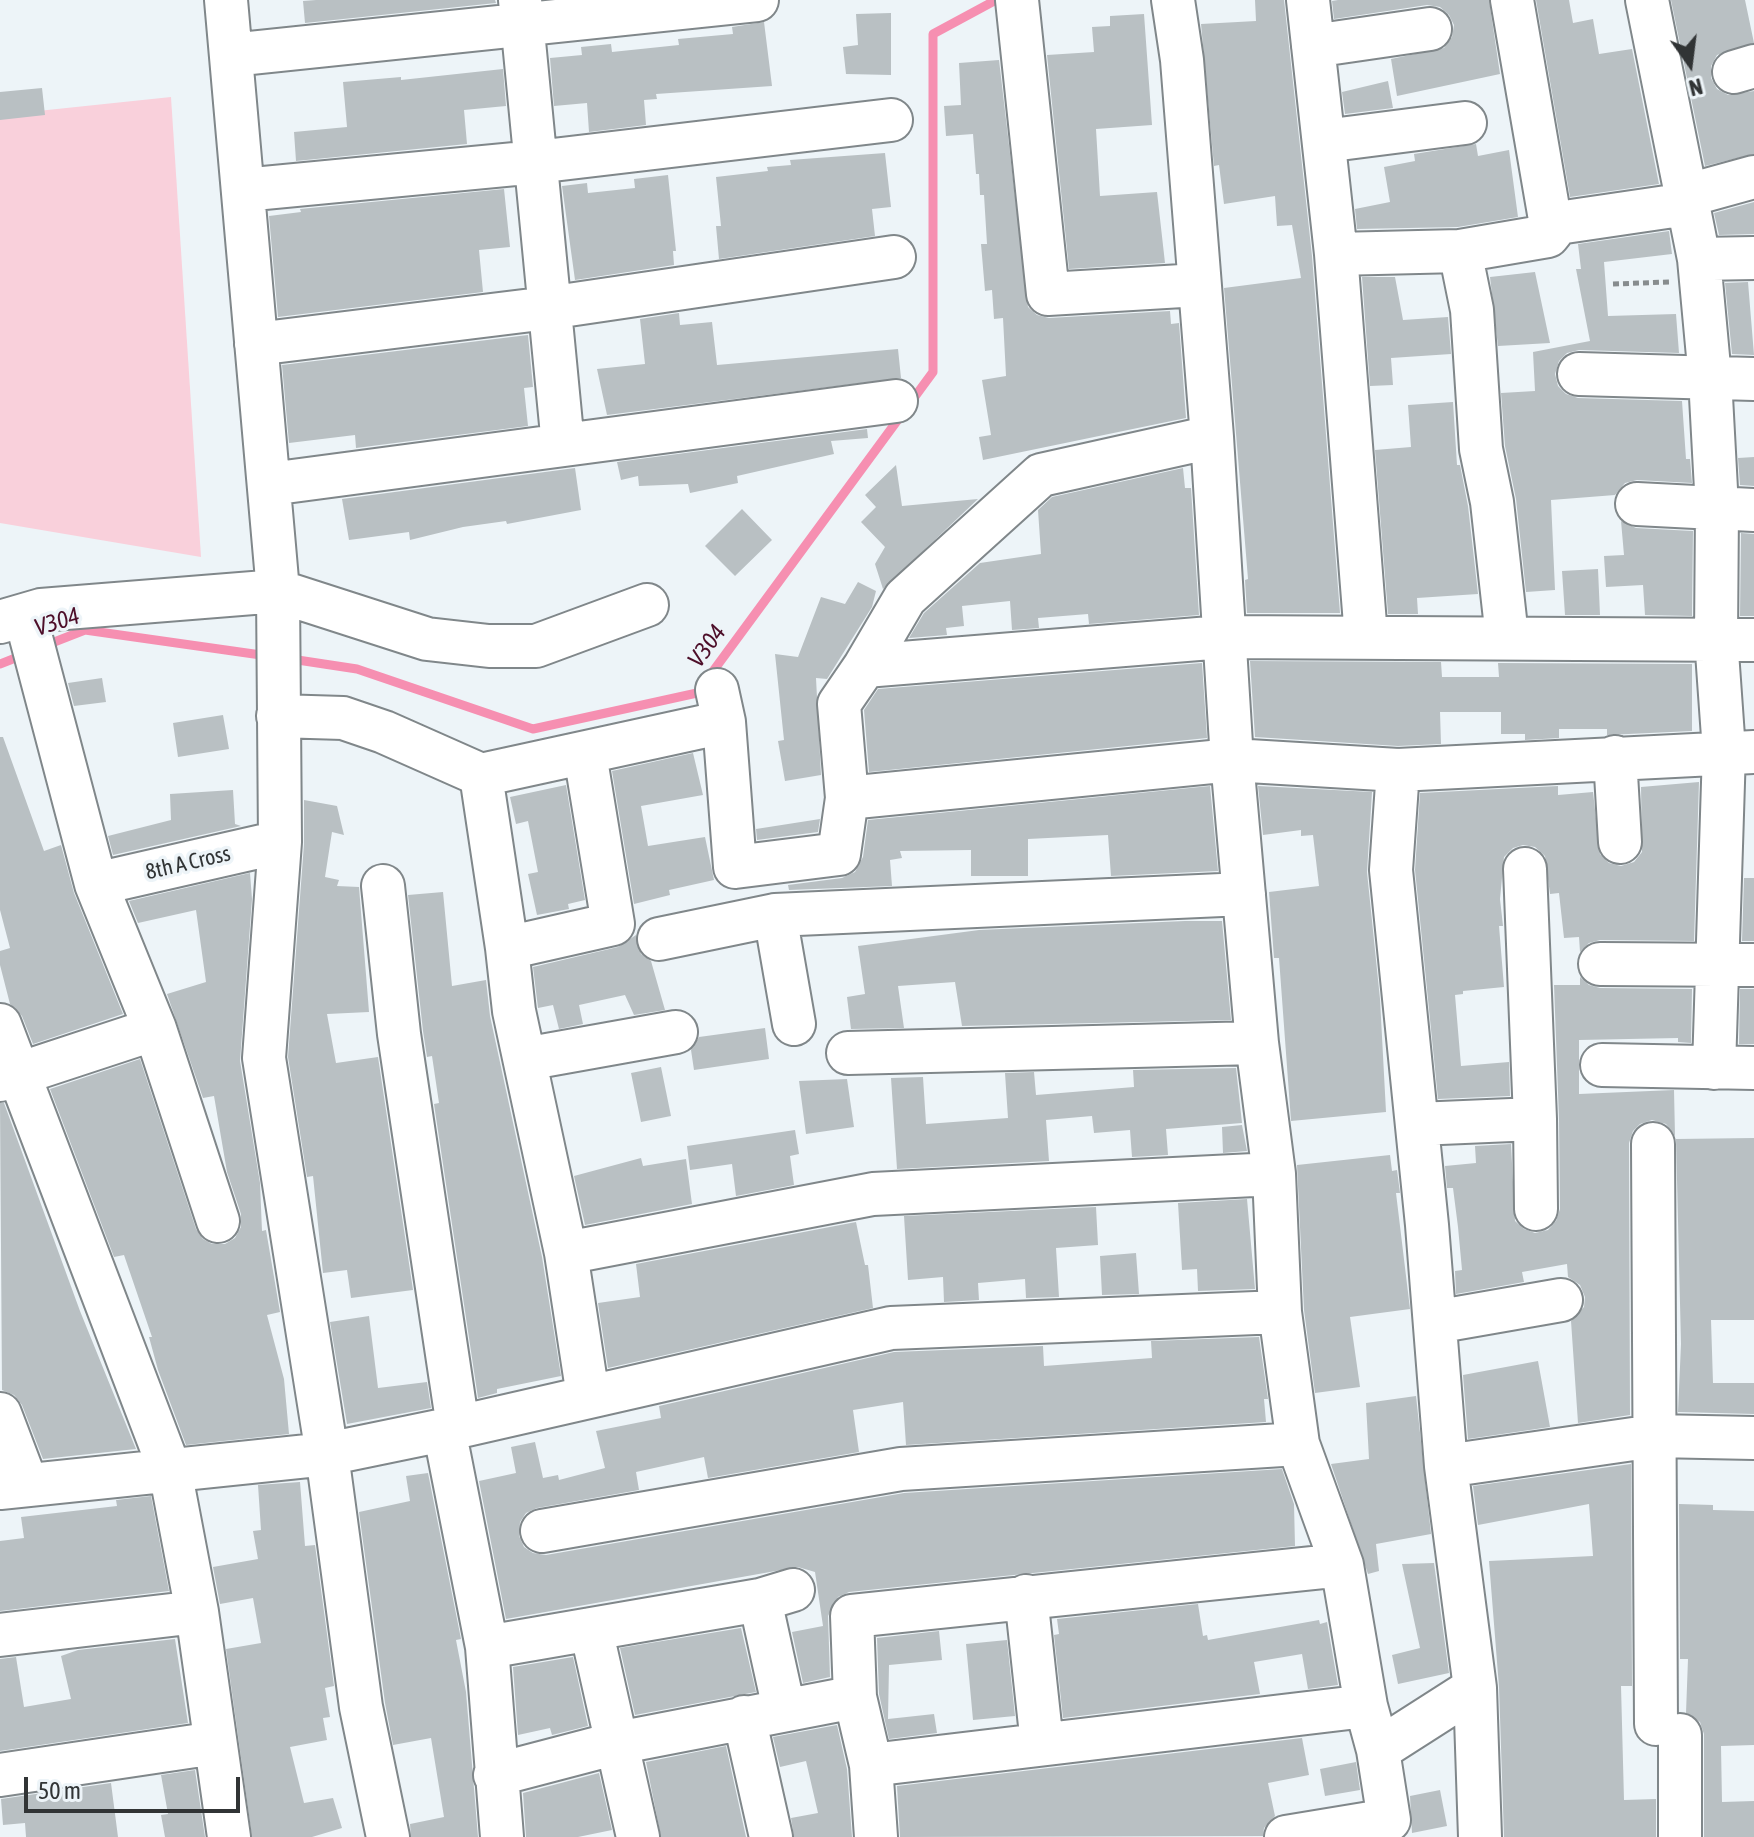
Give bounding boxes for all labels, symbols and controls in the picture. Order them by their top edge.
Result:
north arrow [1650,24,1730,104]
text: N [1686,73,1705,101]
water label: V304 [31,602,83,642]
water label: V304 [682,619,732,673]
street label: 8th A Cross [143,840,233,886]
scale bar [28,1761,244,1811]
text: 50 m [38,1777,81,1804]

